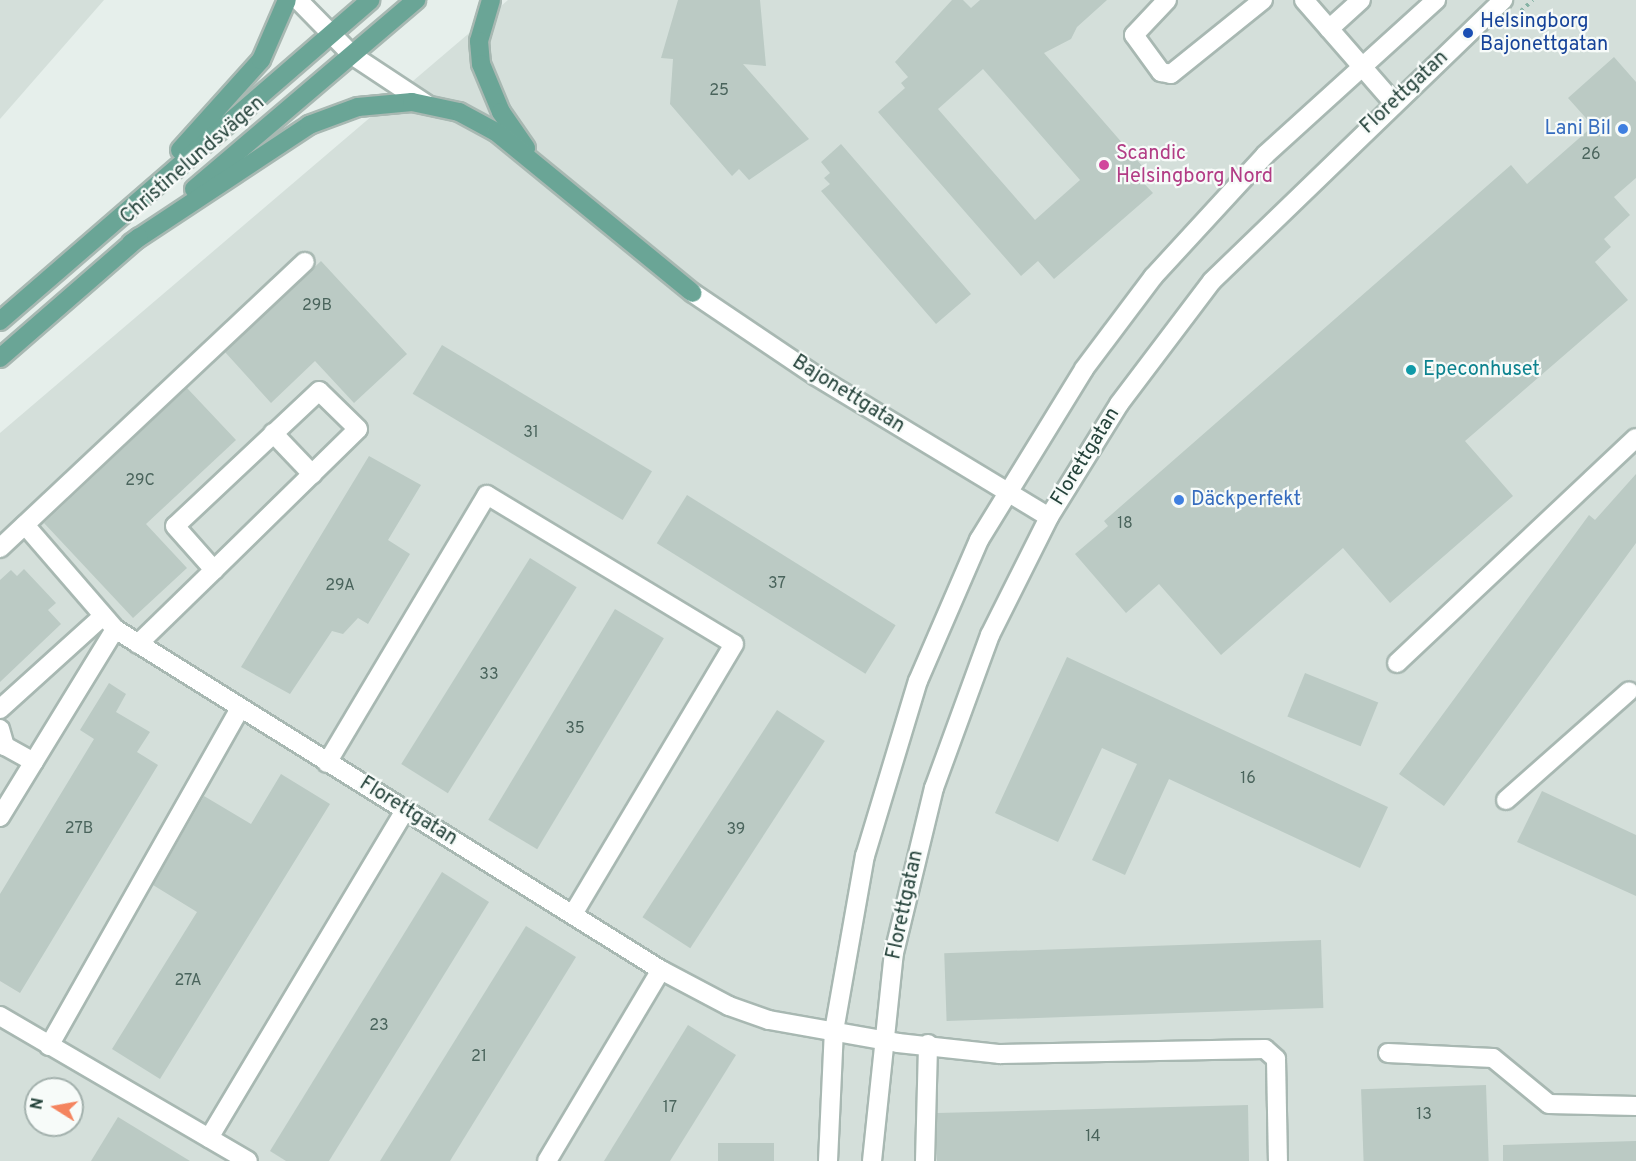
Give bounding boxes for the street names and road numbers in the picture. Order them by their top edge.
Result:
street label: Florettgatan [1356,46,1454,140]
street label: Christinelundsvägen [116,92,270,230]
street label: Bajonettgatan [787,351,909,439]
street label: Florettgatan [1046,404,1126,510]
street label: Florettgatan [355,772,461,852]
street label: Florettgatan [883,848,929,962]

